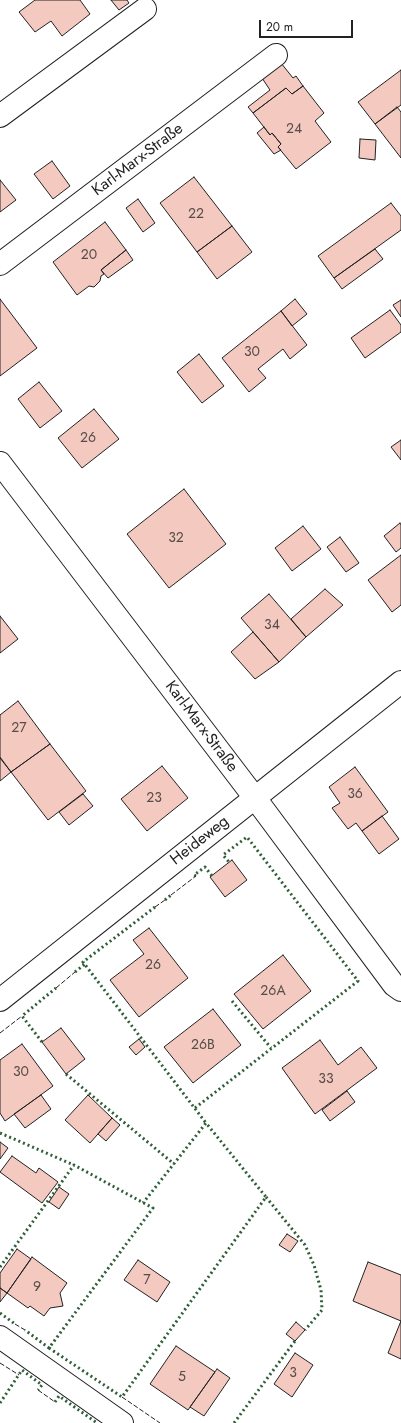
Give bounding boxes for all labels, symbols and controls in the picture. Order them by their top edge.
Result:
scale bar [261,12,355,38]
text: 20 m [266,18,293,36]
street label: Karl-Marx-Straße [89,120,187,200]
house number: 24 [286,122,302,138]
house number: 22 [188,207,204,223]
house number: 20 [81,248,97,264]
house number: 30 [244,345,260,361]
house number: 26 [80,431,96,447]
house number: 32 [168,531,184,547]
house number: 34 [264,618,280,634]
street label: Karl-Marx-Straße [161,678,241,776]
house number: 27 [11,721,27,737]
house number: 36 [347,787,363,803]
house number: 23 [146,791,162,807]
street label: Heideweg [167,812,233,870]
house number: 26 [145,958,161,974]
house number: 26A [260,984,286,1000]
house number: 26B [191,1038,215,1054]
house number: 30 [13,1065,29,1081]
house number: 33 [318,1072,334,1088]
house number: 7 [143,1273,151,1289]
house number: 9 [33,1280,41,1296]
house number: 3 [289,1366,297,1382]
house number: 5 [178,1370,186,1386]

